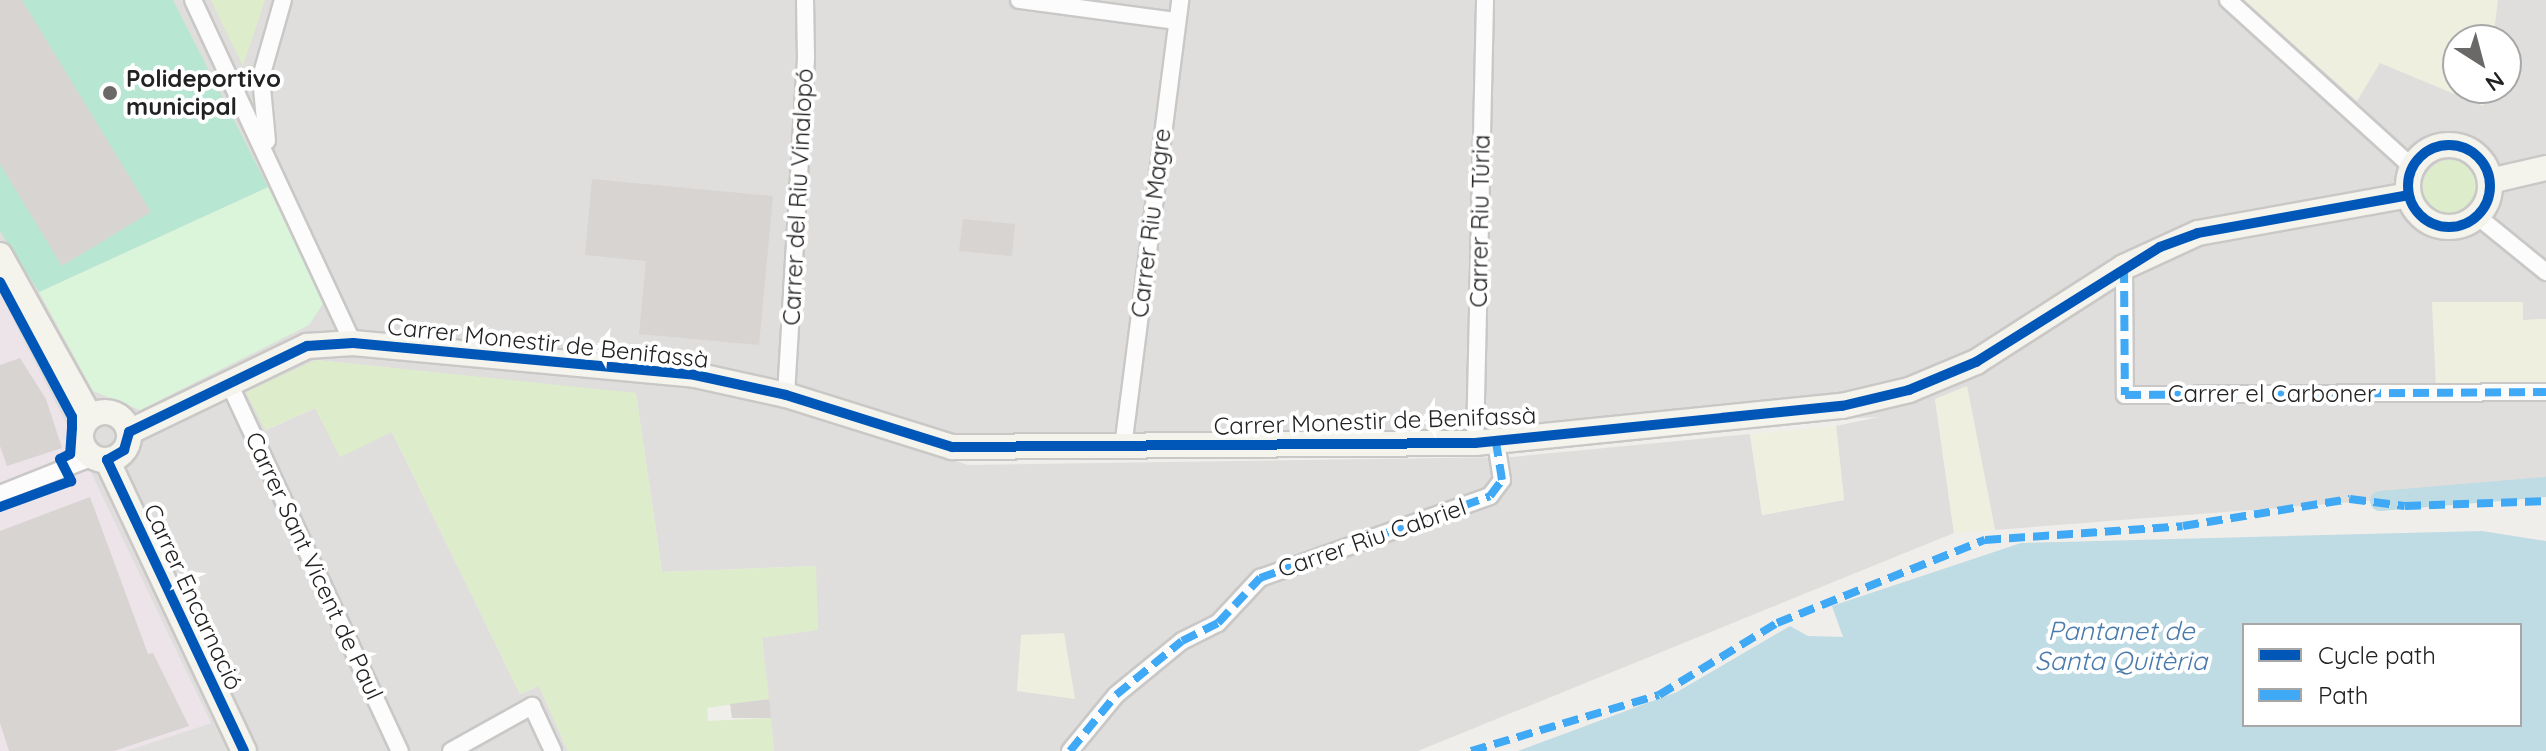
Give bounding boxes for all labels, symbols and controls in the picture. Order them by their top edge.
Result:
north arrow [2442,24,2522,104]
place label: Polideportivo municipal [126,65,281,121]
text: N [2480,66,2510,98]
street label: Carrer del Riu Vinalopó [777,68,819,326]
marker: Polideportivo municipal [101,84,119,102]
street label: Carrer Riu Magre [1125,127,1177,319]
street label: Carrer Riu Túria [1464,134,1496,308]
street label: Carrer Monestir de Benifassà [386,312,710,374]
street label: Carrer el Carboner [2168,380,2376,408]
street label: Carrer Monestir de Benifassà [1213,401,1537,441]
street label: Carrer Sant Vicent de Paul [239,428,389,704]
street label: Carrer Riu Cabriel [1274,492,1470,584]
street label: Carrer Encarnació [137,500,249,694]
water label: Pantanet de Santa Quitèria [2035,615,2207,676]
legend [2242,623,2522,727]
text: Cycle path [2318,640,2436,670]
text: Path [2318,680,2369,710]

